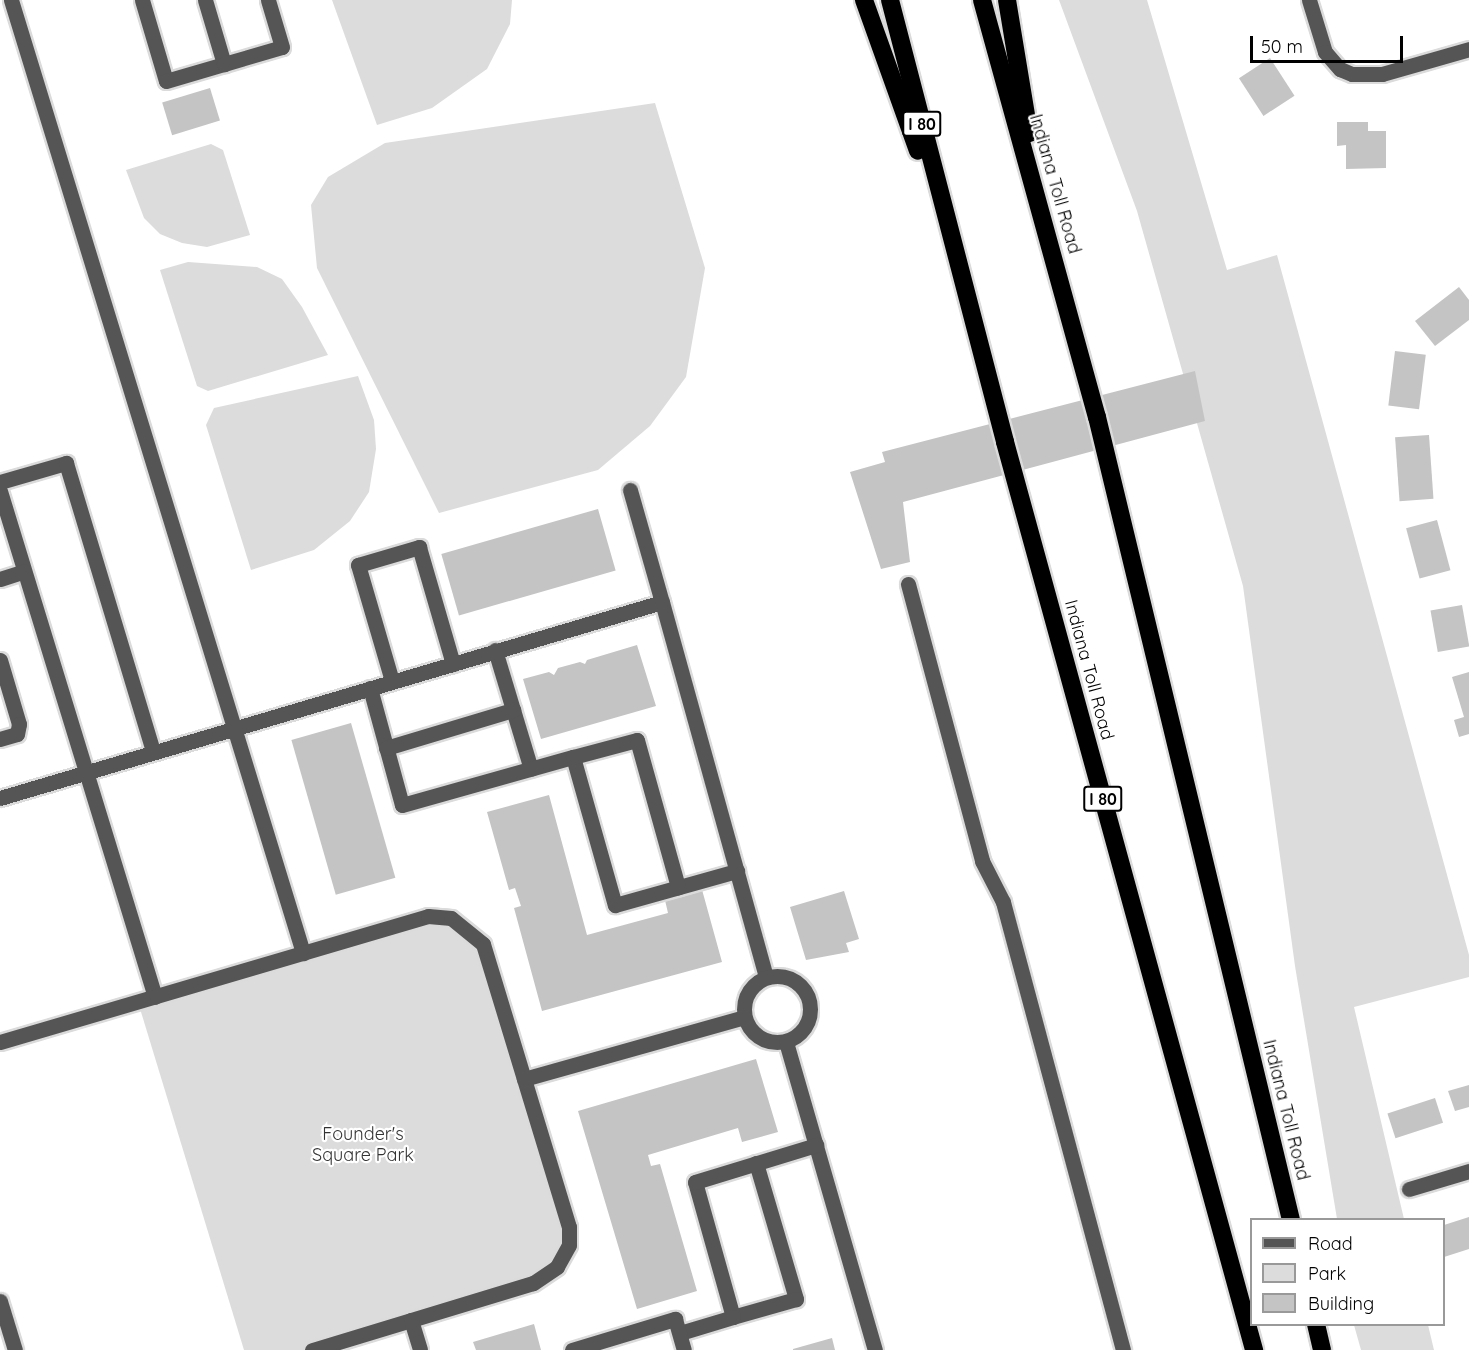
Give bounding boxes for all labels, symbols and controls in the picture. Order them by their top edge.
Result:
scale bar [1253,24,1406,62]
text: 50 m [1261,35,1303,58]
road number: I 80 [901,111,943,137]
street label: Indiana Toll Road [1025,112,1085,256]
street label: Indiana Toll Road [1060,598,1118,742]
road number: I 80 [1082,786,1124,812]
street label: Indiana Toll Road [1258,1037,1314,1183]
park label: Founder's Square Park [312,1124,414,1166]
legend [1250,1218,1445,1326]
text: Road [1308,1232,1353,1255]
text: Park [1308,1262,1346,1285]
text: Building [1308,1292,1374,1315]

